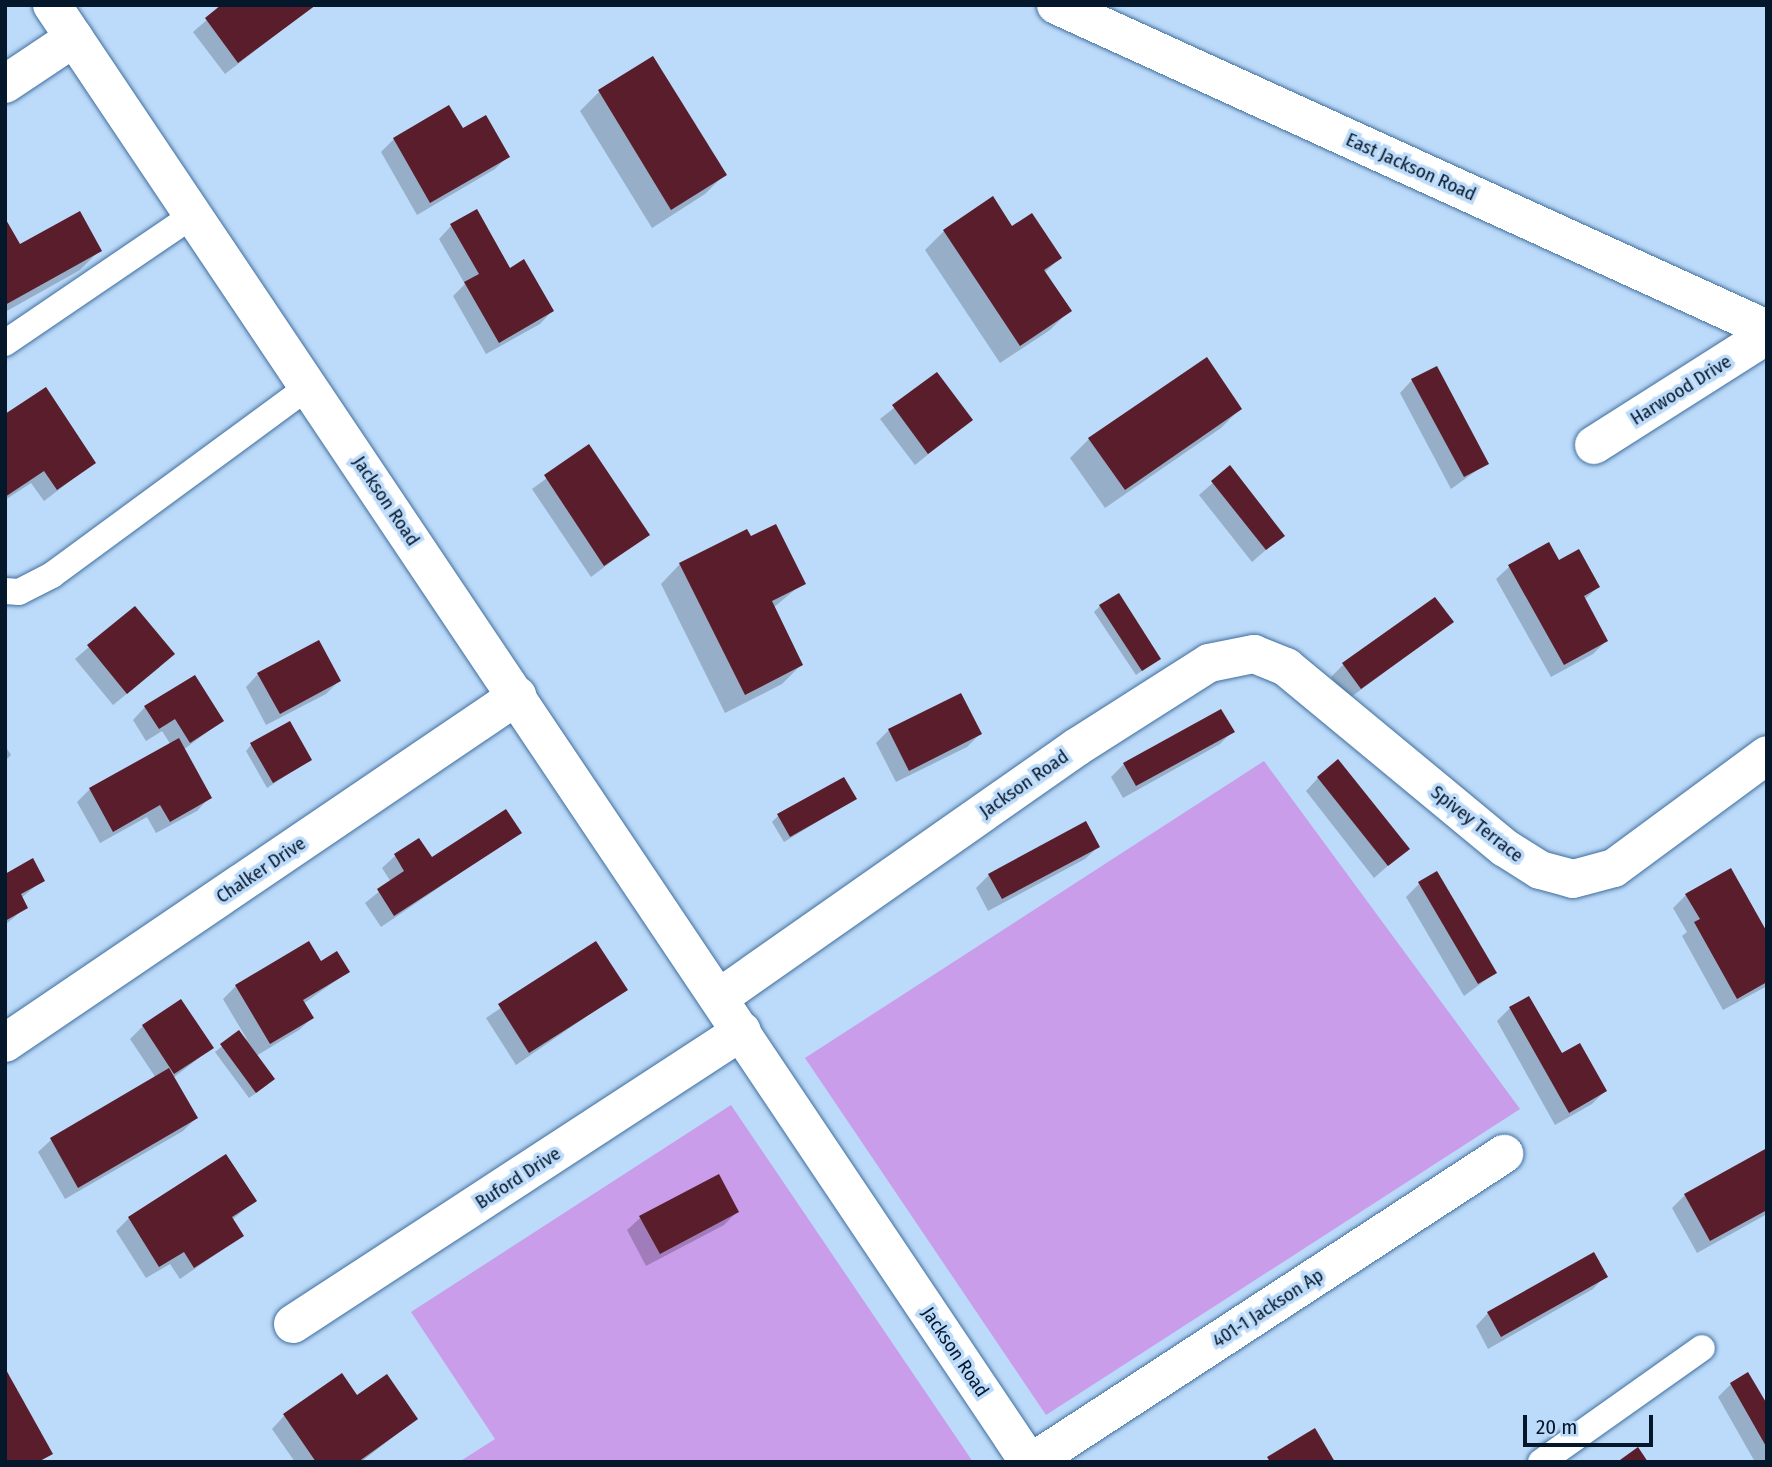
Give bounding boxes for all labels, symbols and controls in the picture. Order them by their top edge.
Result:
street label: East Jackson Road [1342,128,1480,206]
street label: Harwood Drive [1626,350,1736,430]
street label: Jackson Road [348,452,424,550]
street label: Jackson Road [975,745,1073,823]
street label: Spivey Terrace [1426,781,1528,867]
street label: Chalker Drive [212,832,310,908]
street label: Buford Drive [471,1142,565,1214]
street label: 401-1 Jackson Ap [1208,1264,1328,1352]
street label: Jackson Road [917,1303,993,1401]
scale bar [1527,1400,1656,1444]
text: 20 m [1536,1414,1577,1440]

